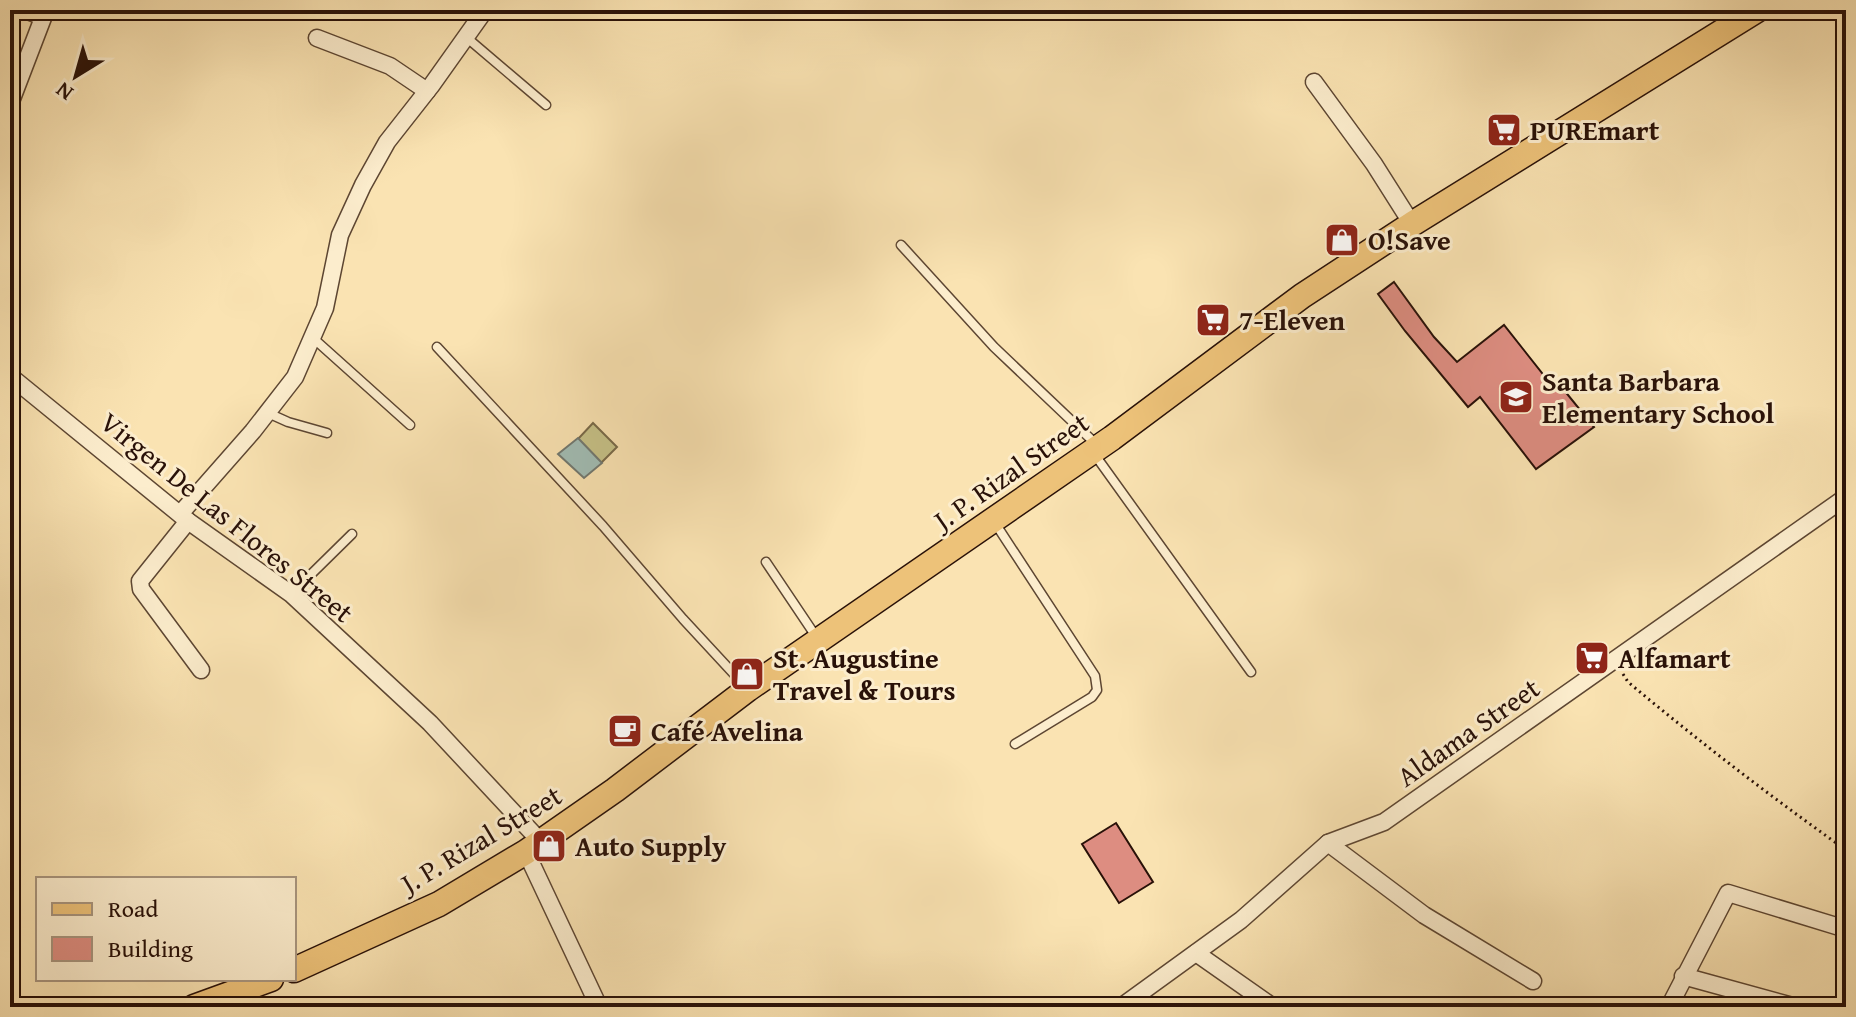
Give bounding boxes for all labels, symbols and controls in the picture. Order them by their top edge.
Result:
north arrow [36,36,116,116]
text: N [48,75,79,109]
place label: PUREmart [1530,109,1660,150]
supermarket icon: PUREmart [1485,111,1523,149]
place label: O!Save [1368,219,1451,260]
shop icon: O!Save [1323,221,1361,259]
place label: 7-Eleven [1239,299,1345,340]
supermarket icon: 7-Eleven [1194,301,1232,339]
place label: Santa Barbara Elementary School [1542,360,1775,433]
school or university icon: Santa Barbara Elementary School [1497,378,1535,416]
street label: Virgen De Las Flores Street [92,401,363,632]
street label: J. P. Rizal Street [922,402,1097,541]
place label: St. Augustine Travel & Tours [773,637,955,710]
place label: Alfamart [1618,637,1731,678]
supermarket icon: Alfamart [1573,639,1611,677]
shop icon: St. Augustine Travel & Tours [728,655,766,693]
street label: Aldama Street [1388,667,1548,796]
place label: Café Avelina [651,710,804,751]
cafe icon: Café Avelina [606,712,644,750]
street label: J. P. Rizal Street [390,774,569,904]
place label: Auto Supply [575,825,727,866]
shop icon: Auto Supply [530,827,568,865]
legend [36,877,296,981]
text: Road [108,891,158,926]
text: Building [108,931,193,966]

